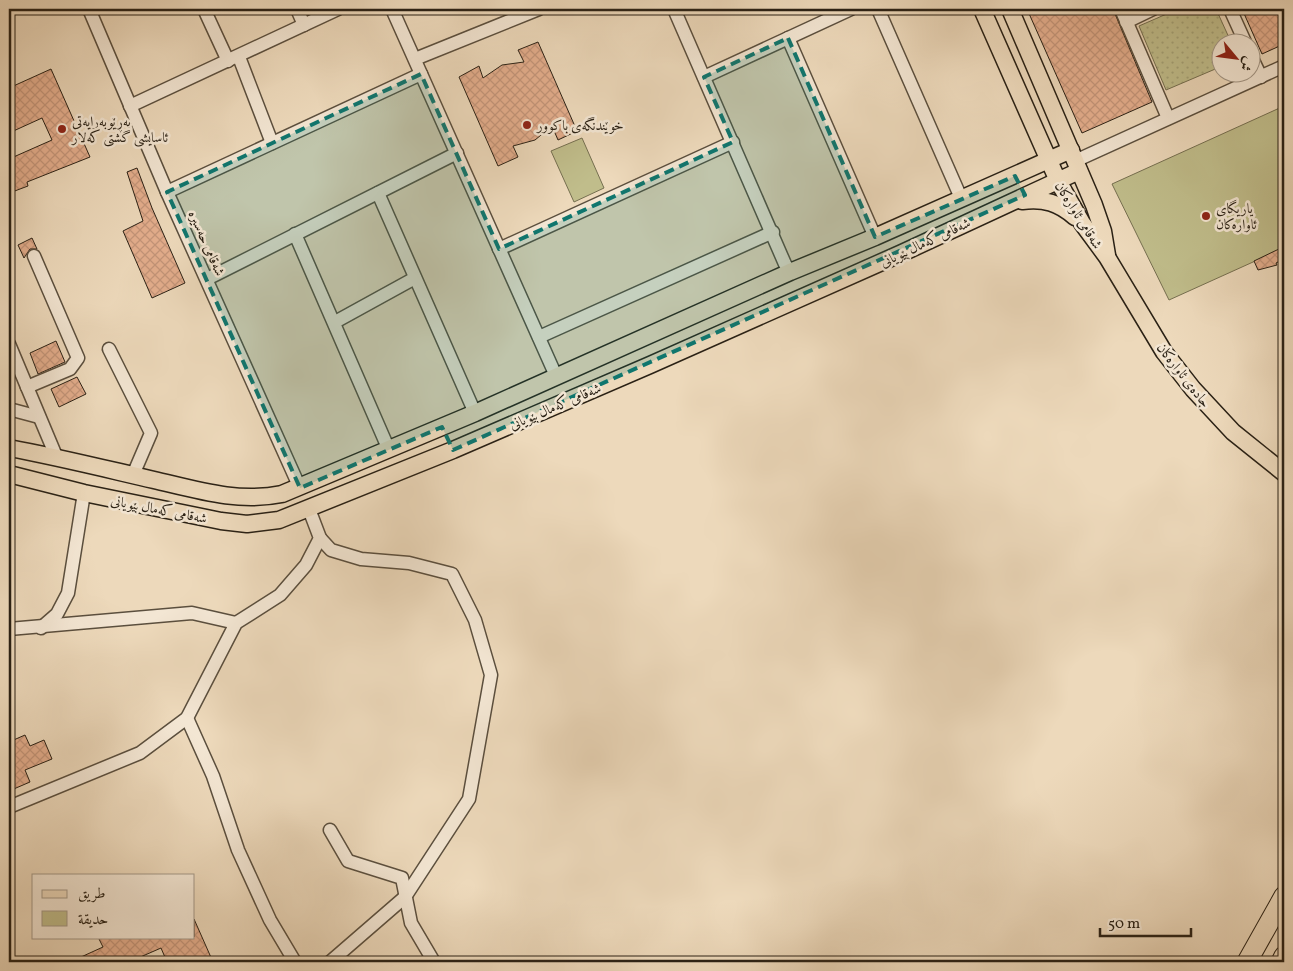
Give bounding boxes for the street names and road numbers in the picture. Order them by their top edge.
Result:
street label: شەقامی ئاوارەکان [1049,178,1106,253]
street label: شەقامی حەسیرە [183,208,229,280]
street label: شەقامی کەمال بێویانی [877,214,974,273]
street label: جادەی ئاوارەکان [1152,340,1214,412]
street label: شەقامی کەمال بێویانی [507,379,604,435]
street label: شەقامی کەمال بێویانی [109,492,209,529]

